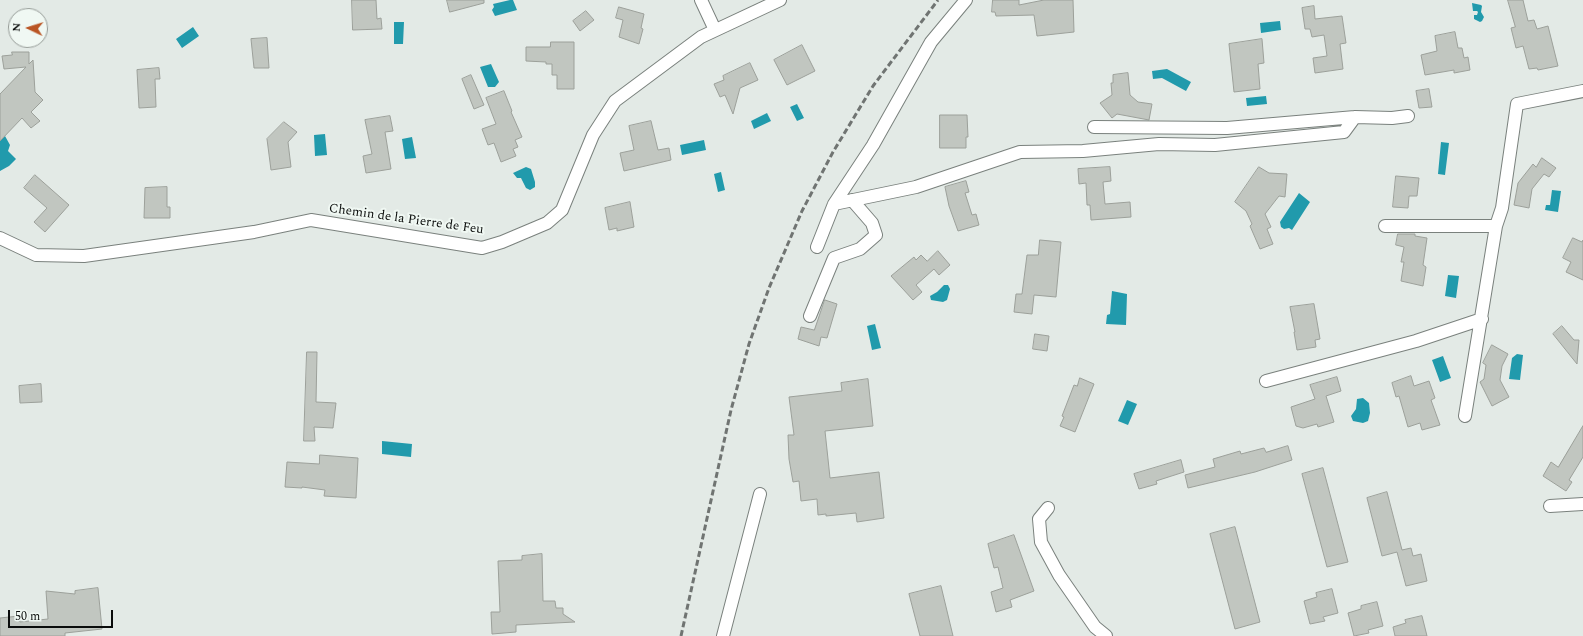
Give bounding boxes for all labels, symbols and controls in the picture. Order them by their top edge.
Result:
north arrow [8,8,48,48]
text: N [8,22,25,32]
street label: Chemin de la Pierre de Feu [328,201,484,239]
scale bar [10,602,115,628]
text: 50 m [15,607,40,626]

